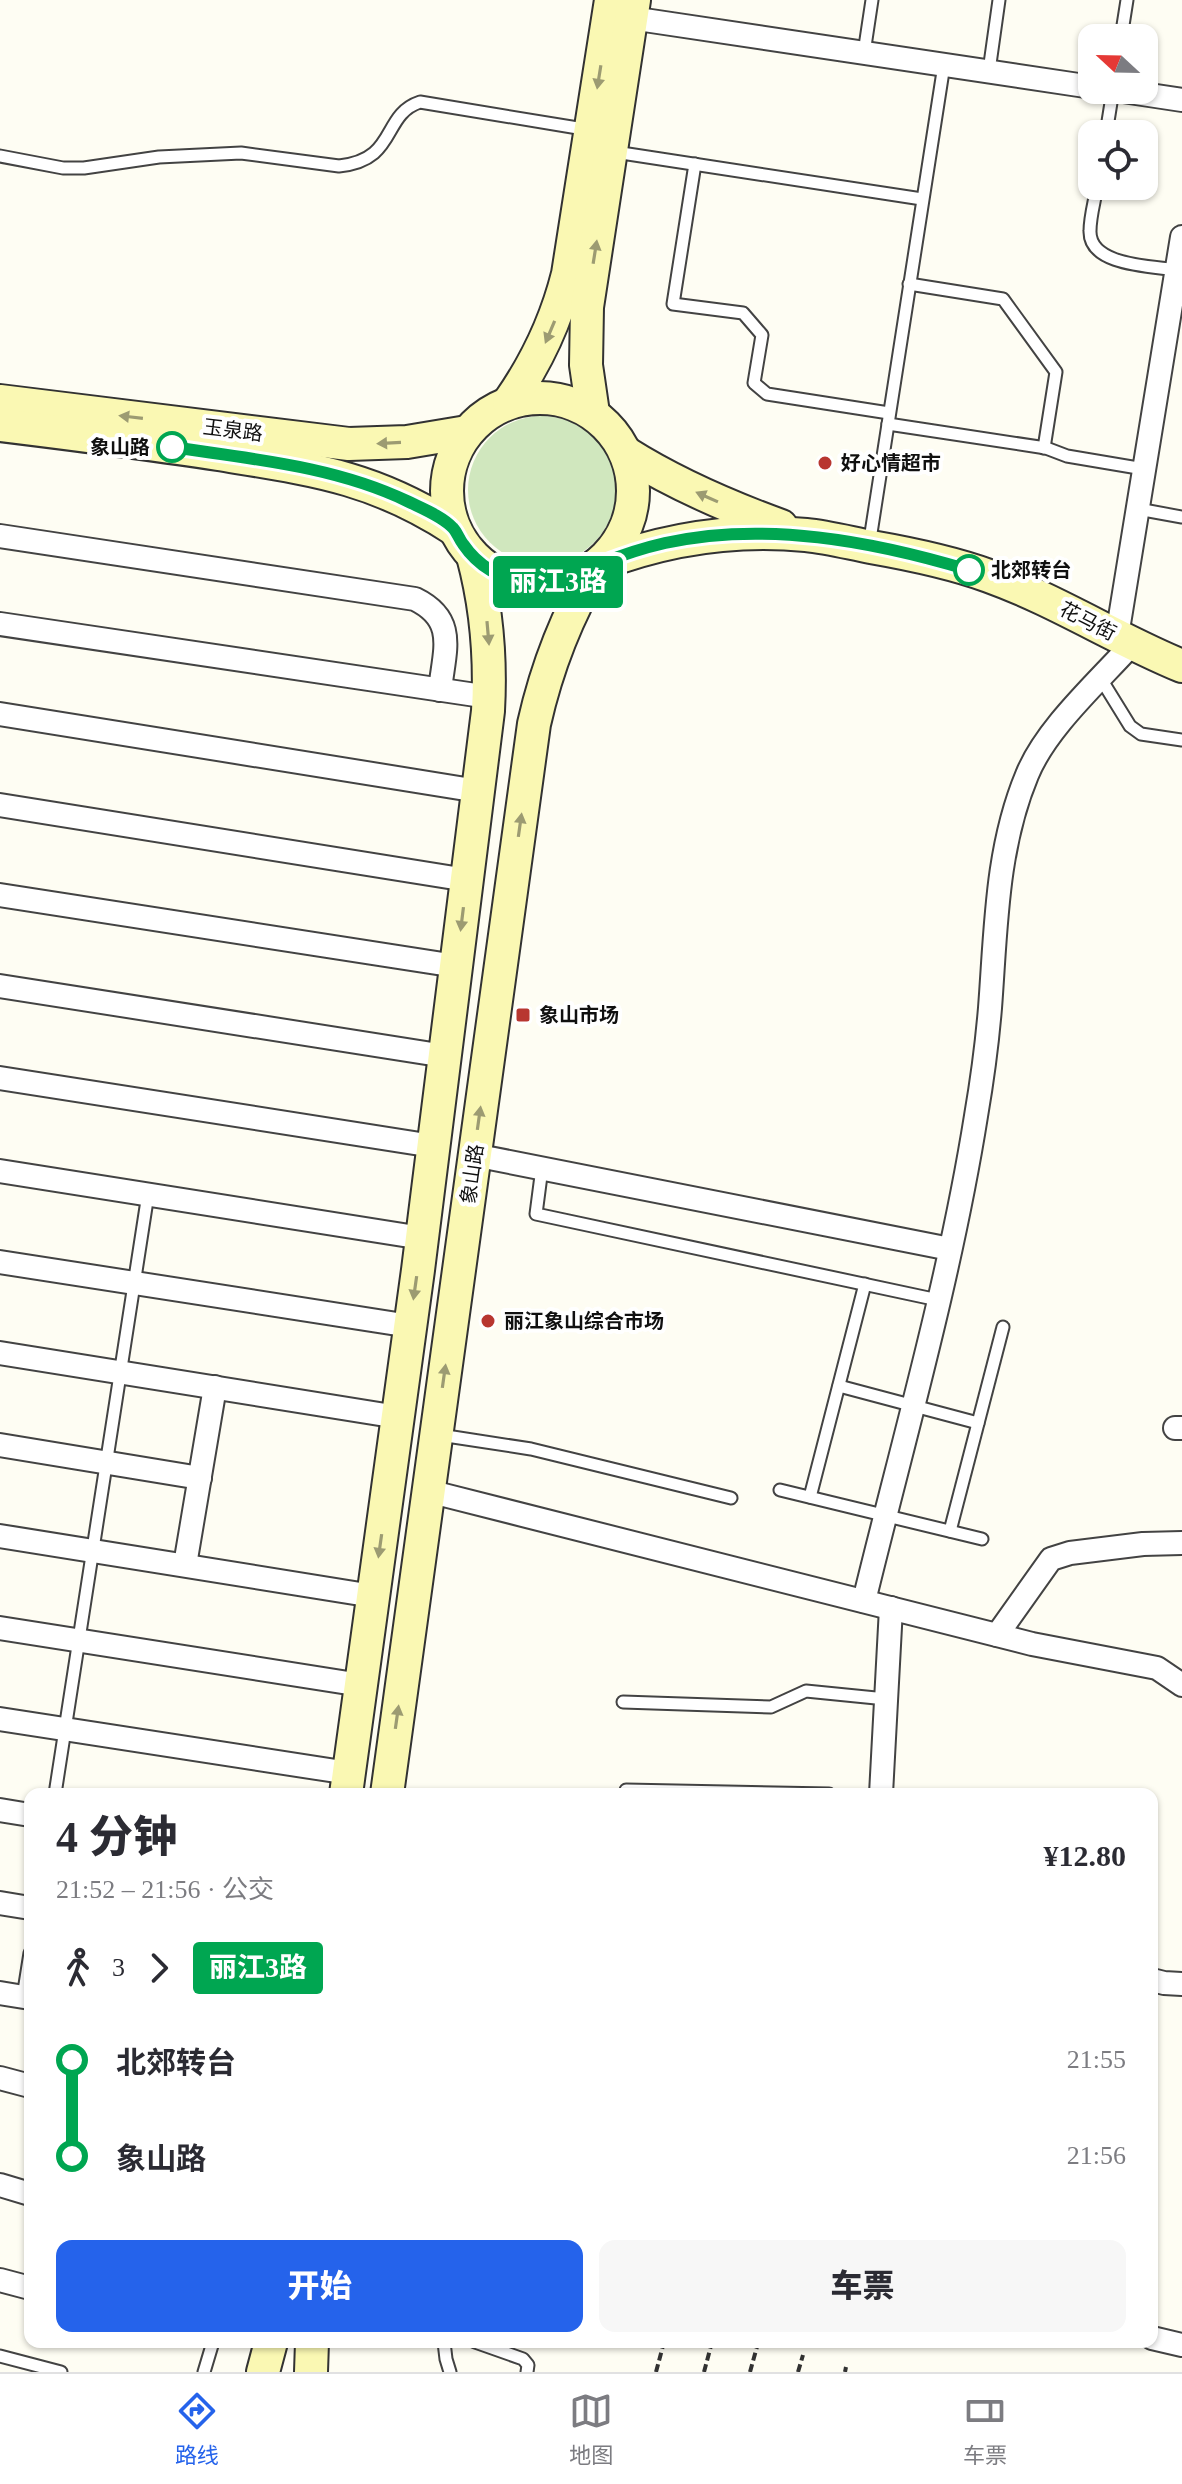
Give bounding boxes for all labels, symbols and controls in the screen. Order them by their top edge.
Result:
north arrow [1078,24,1158,104]
map controls [1078,24,1158,200]
one-way arrow [592,65,605,90]
button: locate [1078,120,1158,200]
one-way arrow [590,239,602,264]
one-way arrow [543,320,556,344]
one-way arrow [118,411,143,424]
street label: 玉泉路 [202,415,264,445]
marker: 象山路 [157,432,187,462]
place label: 象山路 [90,436,150,458]
one-way arrow [376,437,401,450]
place label: 好心情超市 [841,452,941,474]
marker: 好心情超市 [816,454,834,472]
one-way arrow [695,491,719,504]
marker: 北郊转台 [954,555,984,585]
line badge: 丽江3路 [502,556,614,608]
place label: 北郊转台 [991,559,1071,581]
text: 丽江3路 [509,566,607,597]
street label: 花马街 [1056,598,1120,644]
one-way arrow [482,621,495,646]
one-way arrow [514,812,527,837]
one-way arrow [455,907,468,932]
place label: 象山市场 [539,1004,619,1026]
marker: 象山市场 [514,1006,532,1024]
one-way arrow [473,1105,486,1130]
street label: 象山路 [457,1143,487,1205]
one-way arrow [408,1276,421,1301]
place label: 丽江象山综合市场 [504,1310,664,1332]
marker: 丽江象山综合市场 [479,1312,497,1330]
one-way arrow [438,1363,451,1388]
one-way arrow [373,1533,386,1558]
one-way arrow [391,1704,404,1729]
text: 4 分钟 [56,1813,177,1862]
text: ¥12.80 [1044,1839,1126,1872]
text: 21:52 – 21:56 · 公交 [56,1875,274,1904]
icon: walk [56,1946,100,1990]
icon: forward [137,1946,181,1990]
text: 丽江3路 [209,1952,307,1983]
text: 3 [112,1953,125,1982]
text: 21:55 [1067,2045,1126,2074]
text: 北郊转台 [116,2046,236,2079]
text: 21:56 [1067,2141,1126,2170]
text: 象山路 [116,2142,206,2175]
button: 开始 [56,2240,583,2332]
button: 车票 [599,2240,1126,2332]
tab: 路线 [175,2389,219,2469]
tab: 地图 [569,2389,613,2469]
tab: 车票 [963,2389,1007,2469]

